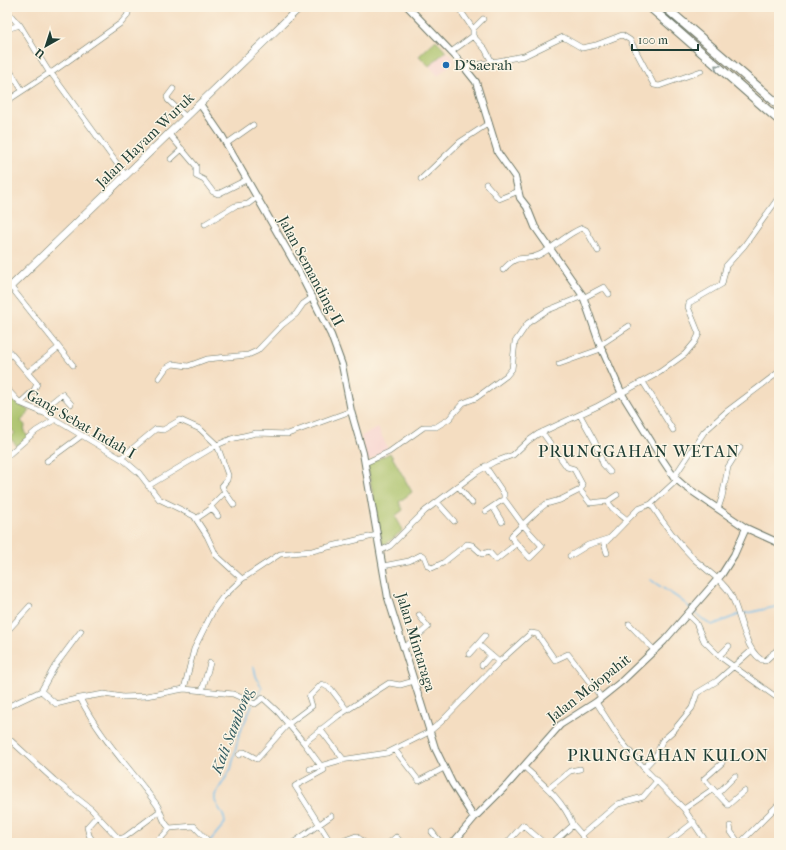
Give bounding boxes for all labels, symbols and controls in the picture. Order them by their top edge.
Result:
north arrow [26,26,66,66]
scale bar [632,26,698,52]
text: 100 m [638,33,668,47]
text: U [32,45,48,62]
place label: D'Saerah [454,56,513,74]
marker: D'Saerah [441,60,451,70]
one-way arrow [715,65,722,72]
street label: Jalan Hayam Wuruk [91,88,198,192]
street label: Jalan Semanding II [274,212,348,330]
street label: Gang Sebat Indah I [23,385,139,463]
district label: PRUNGGAHAN WETAN [538,441,740,461]
street label: Jalan Mintaraga [392,589,440,695]
street label: Jalan Mojopahit [543,649,635,727]
water label: Kali Sambong [206,685,257,778]
district label: PRUNGGAHAN KULON [567,745,769,765]

